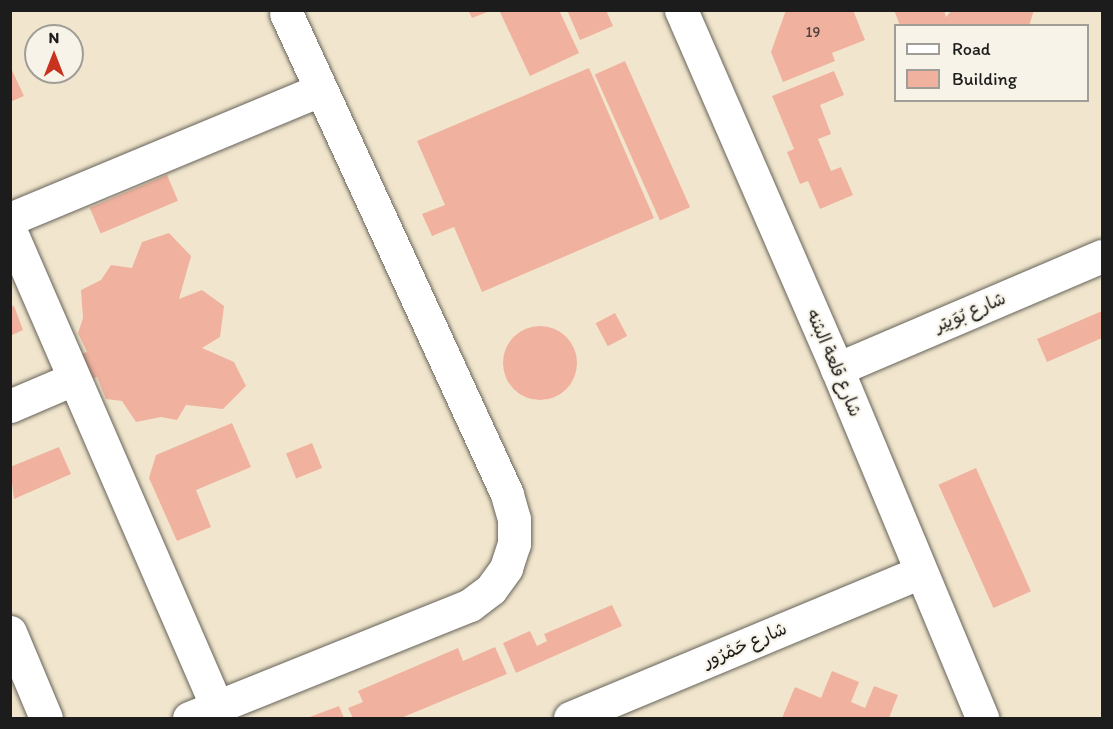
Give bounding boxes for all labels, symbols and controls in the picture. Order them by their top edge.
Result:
north arrow [24,24,84,84]
house number: 19 [806,24,820,42]
legend [894,24,1089,102]
text: N [49,28,59,47]
text: Road [952,38,991,60]
text: Building [952,68,1017,90]
street label: شارع بُوَيتِر [931,287,1009,337]
street label: شارع قلعة البثنه [802,306,866,420]
street label: شارع حَمْرُور [700,618,790,672]

